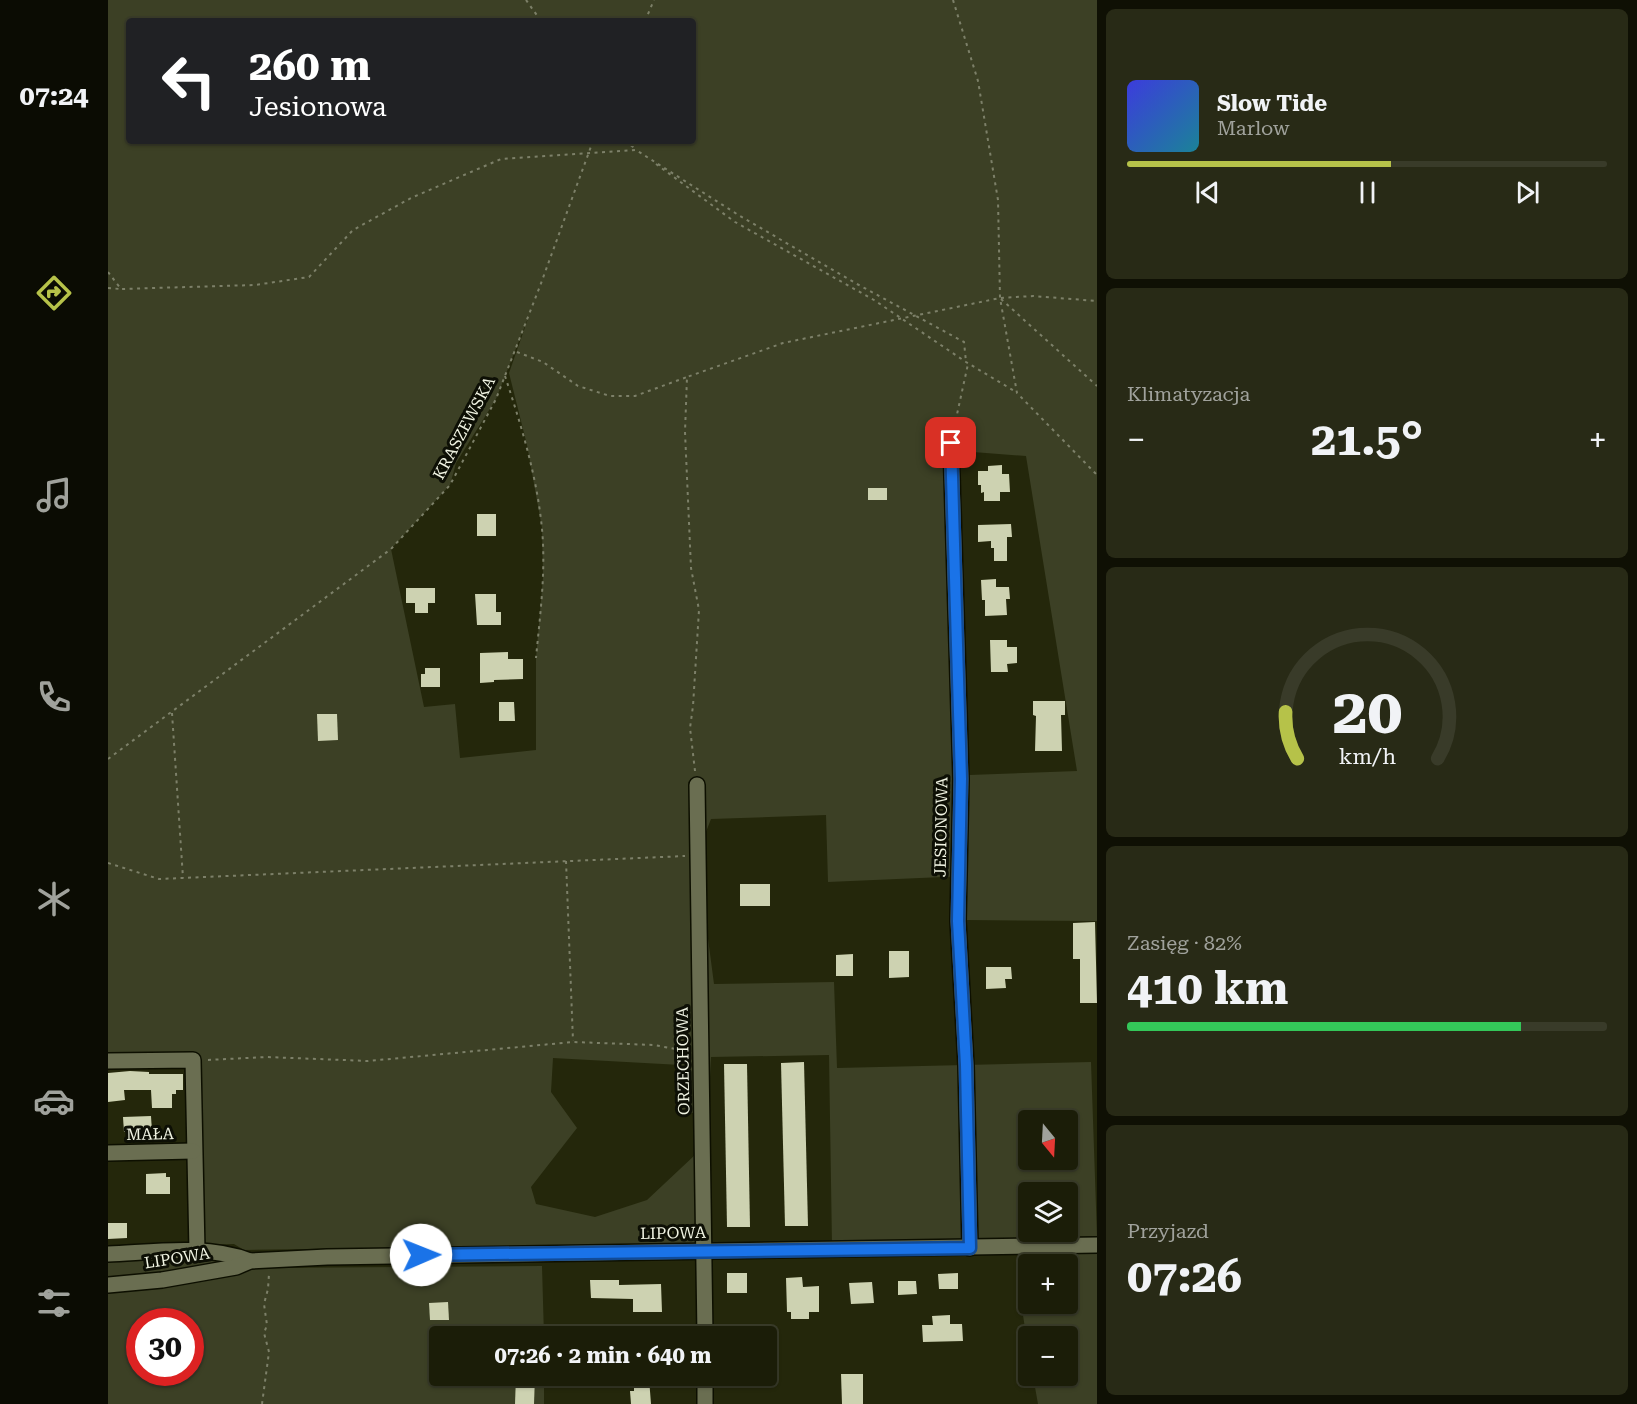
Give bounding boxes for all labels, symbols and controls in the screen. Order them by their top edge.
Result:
text: 260 m [249,41,371,90]
icon: left [150,42,228,120]
text: 07:24 [20,80,88,112]
text: Jesionowa [249,91,387,123]
text: Slow Tide [1217,91,1327,116]
text: Marlow [1217,116,1290,140]
icon: previous [1191,176,1224,209]
icon: pause [1351,176,1384,209]
icon: next [1511,176,1544,209]
icon: directions [33,272,75,314]
street label: KRASZEWSKA [429,373,499,483]
text: Klimatyzacja [1127,382,1250,406]
text: 21.5° [1311,413,1423,466]
pin [925,417,976,468]
text: − [1127,420,1145,459]
text: + [1589,420,1607,459]
icon: arrive [934,426,967,459]
icon: music [33,474,75,516]
text: 20 [1332,675,1402,748]
icon: phone [33,676,75,718]
text: km/h [1338,744,1396,769]
street label: JESIONOWA [931,776,951,877]
icon: climate [33,878,75,920]
text: Zasięg · 82% [1127,931,1242,955]
text: 410 km [1127,962,1288,1015]
street label: ORZECHOWA [673,1006,693,1115]
icon: car [33,1080,75,1122]
north arrow [1018,1110,1078,1170]
map controls [1018,1110,1078,1386]
street label: MAŁA [126,1124,175,1144]
button: layers [1018,1182,1078,1242]
text: Przyjazd [1127,1219,1209,1243]
position arrow [389,1223,453,1287]
street label: LIPOWA [640,1223,707,1243]
street label: LIPOWA [143,1243,212,1273]
text: 07:26 [1127,1250,1242,1303]
button: + [1018,1254,1078,1314]
icon: filters [33,1282,75,1324]
speed limit sign: 30 [126,1308,204,1386]
button: − [1018,1326,1078,1386]
text: 07:26 · 2 min · 640 m [494,1343,712,1368]

